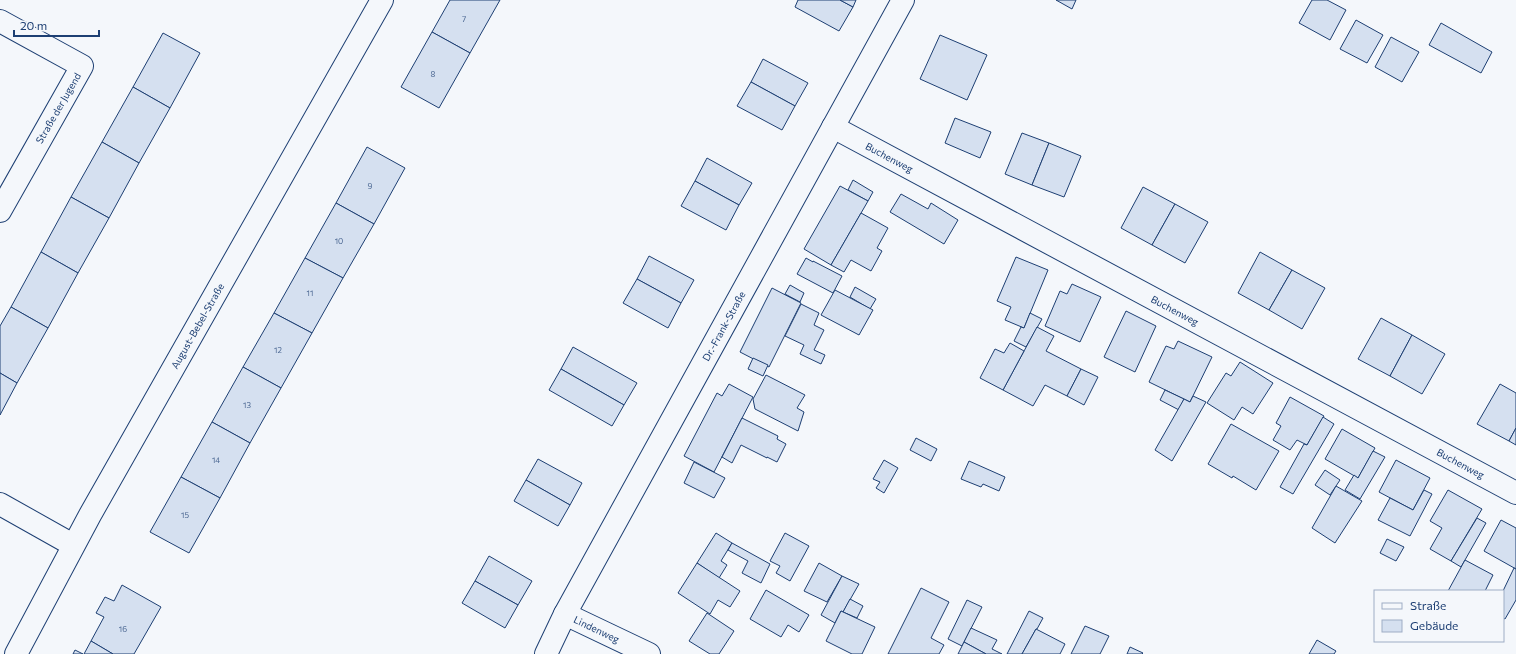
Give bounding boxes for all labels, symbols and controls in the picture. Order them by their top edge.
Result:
scale bar [14,12,99,38]
house number: 7 [462,14,466,24]
text: 20 m [20,18,47,32]
house number: 8 [431,69,436,79]
street label: Straße der Jugend [33,70,83,146]
street label: Buchenweg [864,140,916,175]
house number: 9 [368,181,373,191]
house number: 10 [335,236,343,246]
street label: August-Bebel-Straße [168,281,226,371]
house number: 11 [307,288,313,298]
street label: Dr.-Frank-Straße [700,289,748,363]
street label: Buchenweg [1149,293,1201,328]
house number: 12 [274,345,282,355]
house number: 13 [243,400,251,410]
street label: Buchenweg [1435,446,1487,481]
house number: 14 [212,455,220,465]
house number: 15 [181,510,189,520]
legend [1374,590,1504,642]
text: Straße [1410,598,1446,612]
street label: Lindenweg [572,613,622,645]
text: Gebäude [1410,618,1458,632]
house number: 16 [119,624,127,634]

